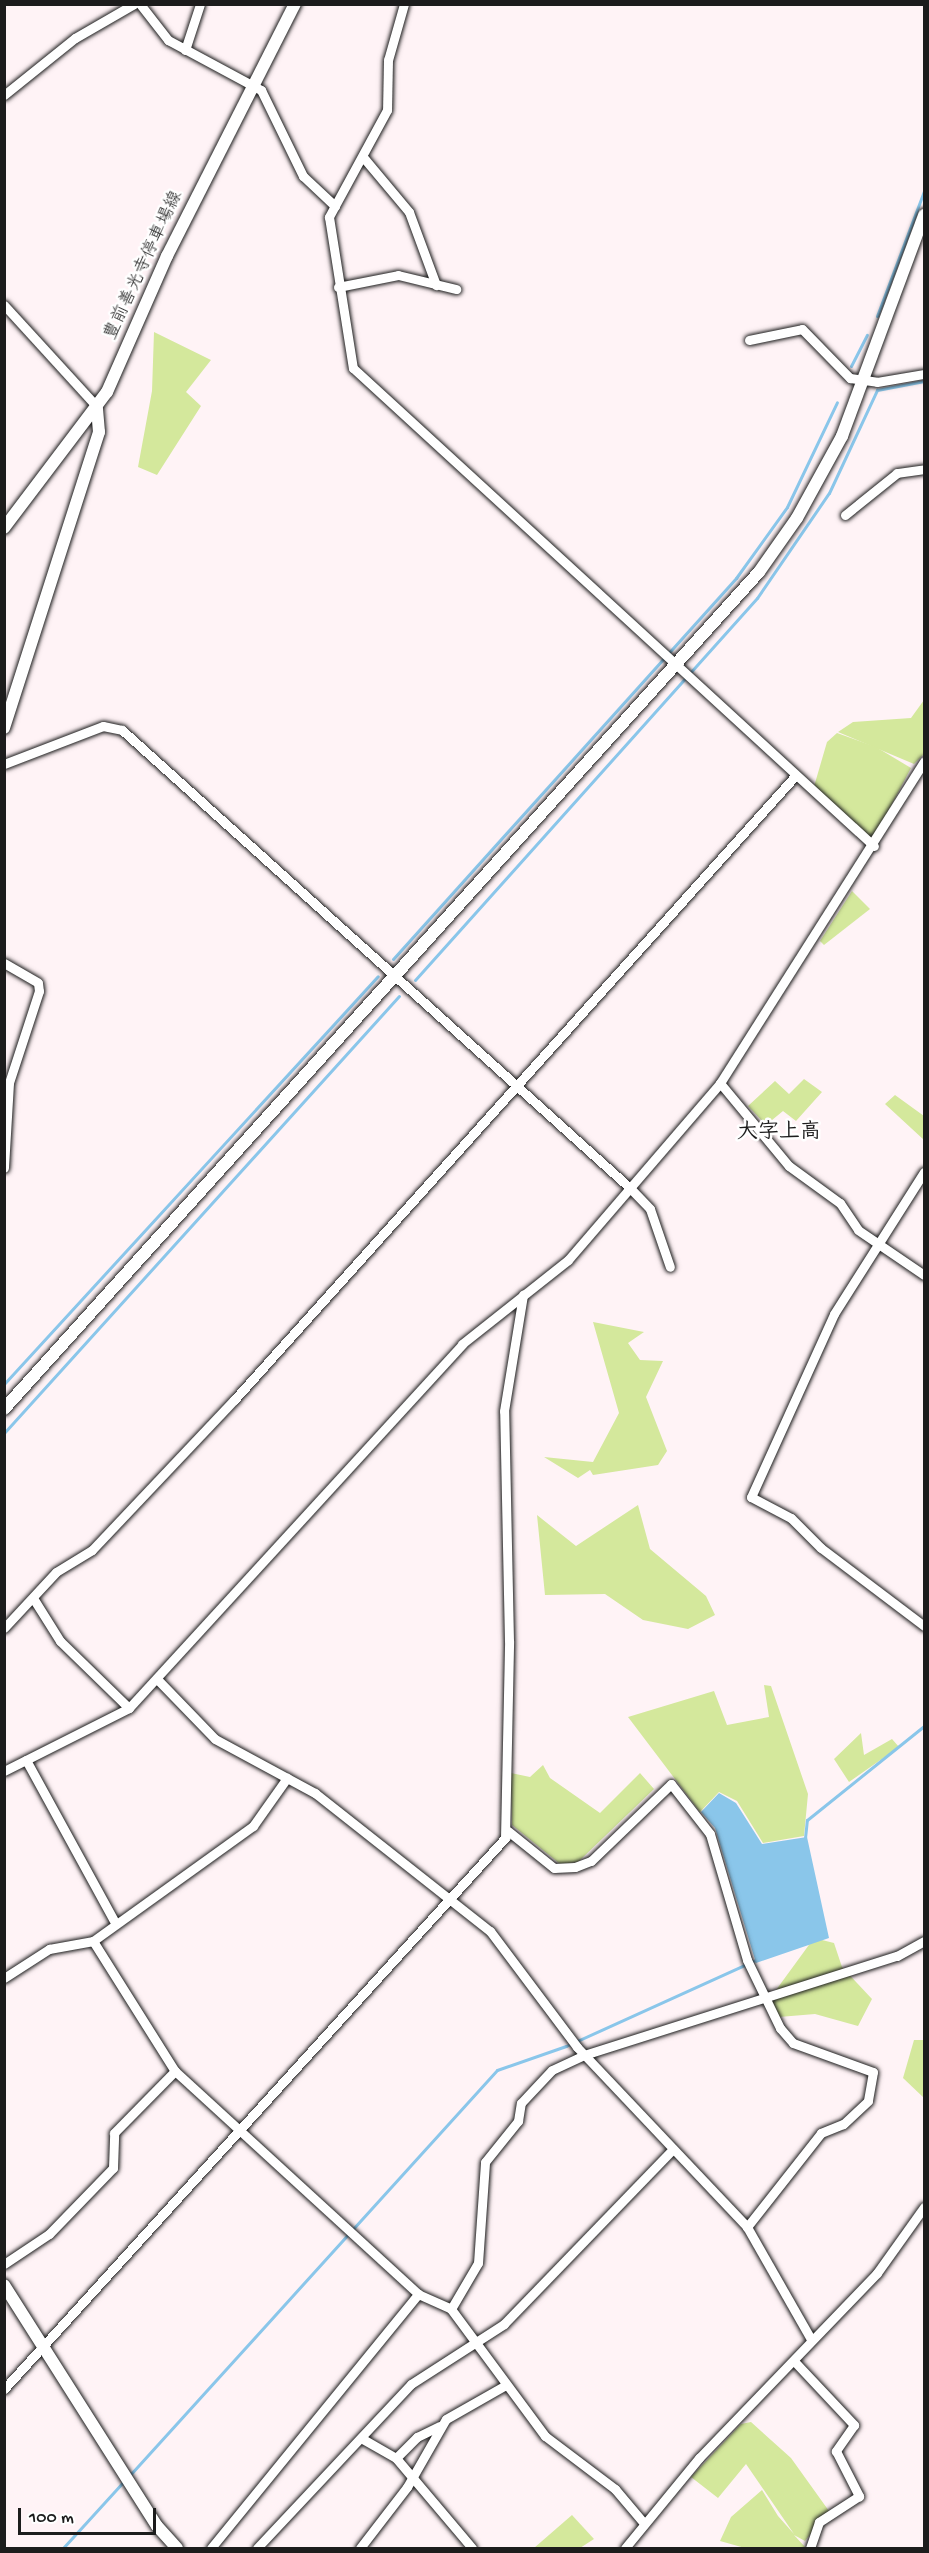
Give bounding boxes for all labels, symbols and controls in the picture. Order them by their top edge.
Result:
street label: 豊前善光寺停車場線 [101,188,189,344]
district label: 大字上高 [737,1121,821,1147]
scale bar [21,2496,159,2534]
text: 100 m [29,2508,74,2529]

